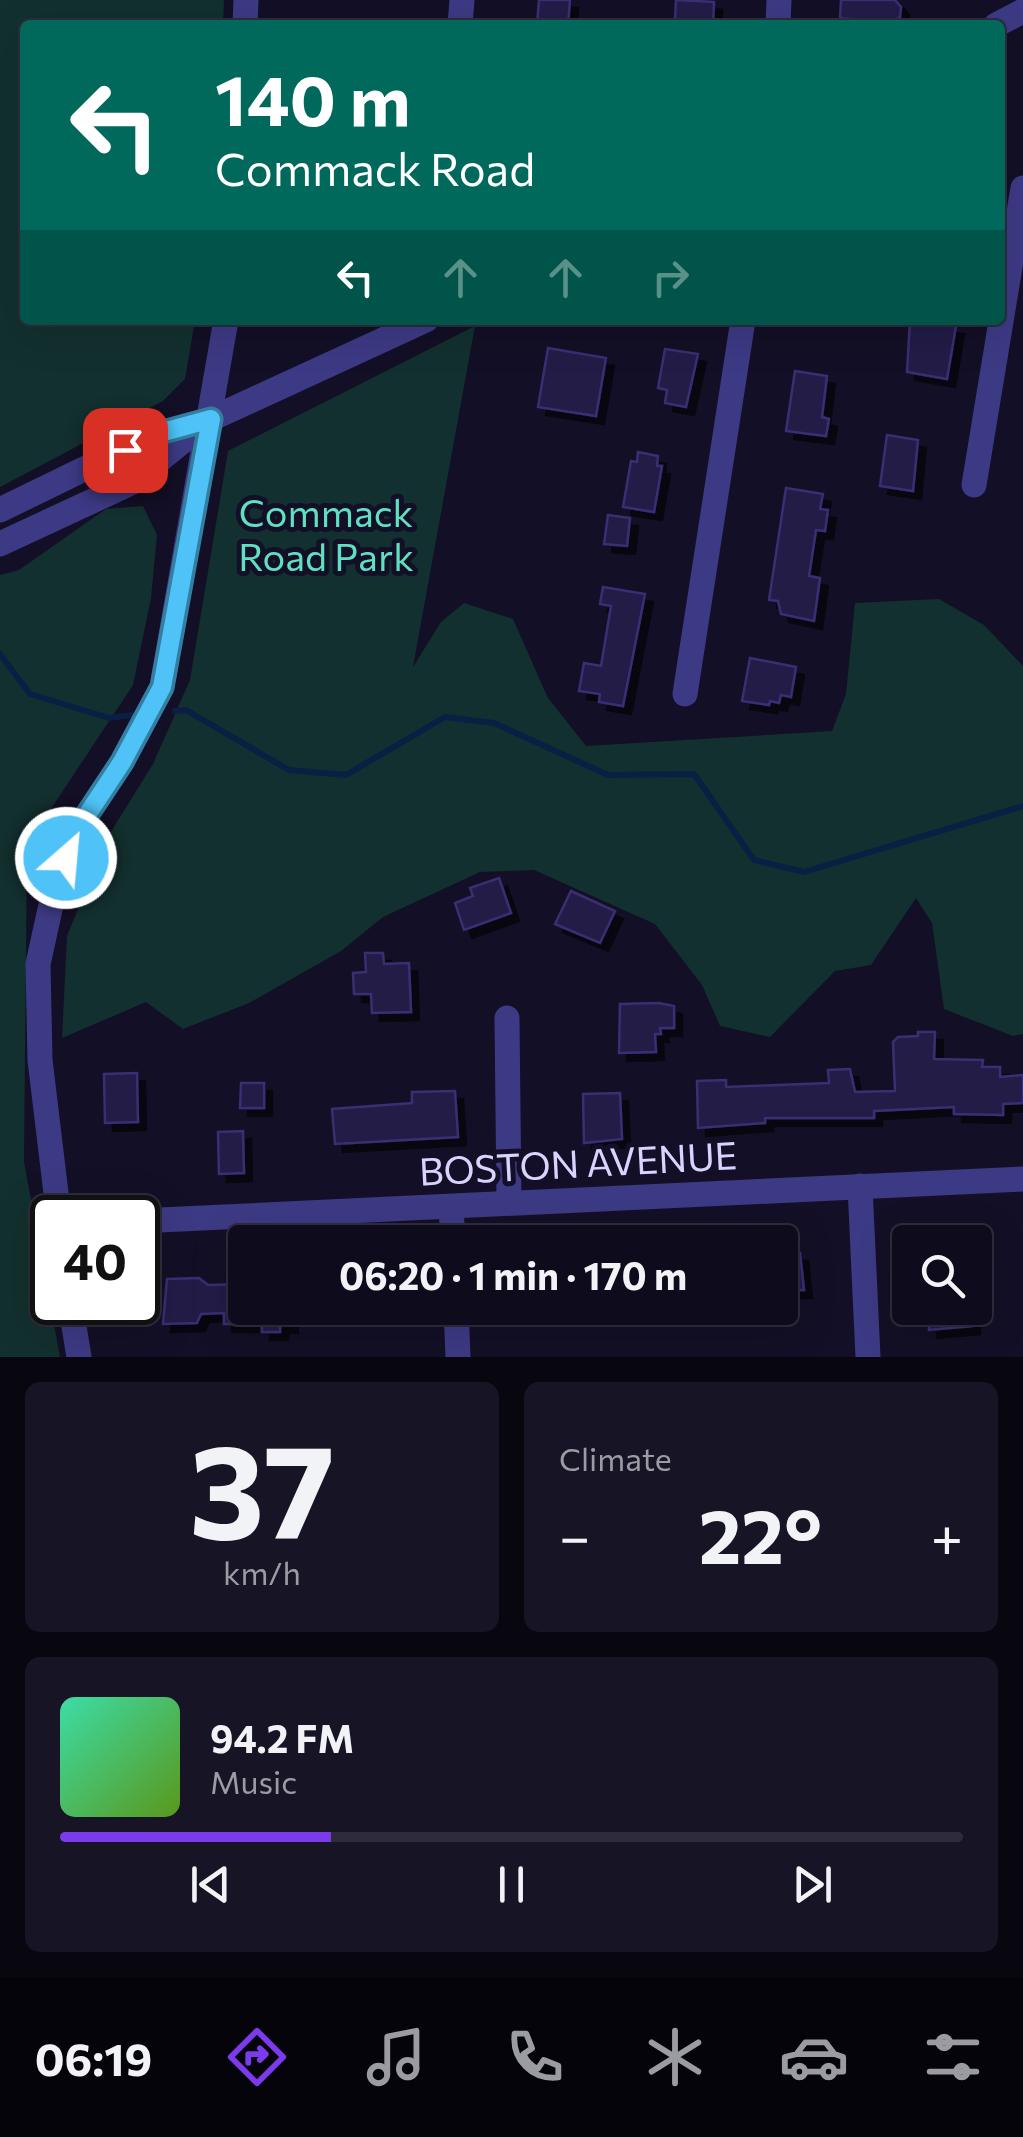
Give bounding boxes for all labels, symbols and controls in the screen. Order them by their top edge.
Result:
text: 140 m [215,55,411,140]
icon: left [50,60,180,190]
text: Commack Road [215,140,535,195]
icon: left [328,250,383,305]
icon: ahead [433,250,488,305]
icon: ahead [538,250,593,305]
icon: right [643,250,698,305]
pin [83,408,168,493]
icon: arrive [98,423,153,478]
park label: Commack Road Park [238,488,414,579]
position arrow [14,806,118,910]
street label: BOSTON AVENUE [418,1130,738,1194]
speed limit sign: 40 [30,1195,160,1325]
map controls [892,1225,992,1325]
button: search [892,1225,992,1325]
text: 06:20 · 1 min · 170 m [339,1251,687,1298]
text: 37 [189,1407,335,1566]
text: Climate [559,1438,672,1478]
text: 22° [699,1488,822,1579]
text: − [559,1501,590,1568]
text: + [931,1501,963,1568]
text: km/h [223,1552,301,1592]
text: 94.2 FM [210,1714,354,1761]
text: Music [210,1761,297,1801]
icon: previous [183,1857,238,1912]
icon: pause [484,1857,539,1912]
icon: next [785,1857,840,1912]
icon: directions [222,2022,292,2092]
icon: music [361,2022,431,2092]
icon: phone [500,2022,570,2092]
icon: climate [640,2022,710,2092]
icon: car [779,2022,849,2092]
icon: filters [918,2022,988,2092]
text: 06:19 [35,2030,152,2085]

